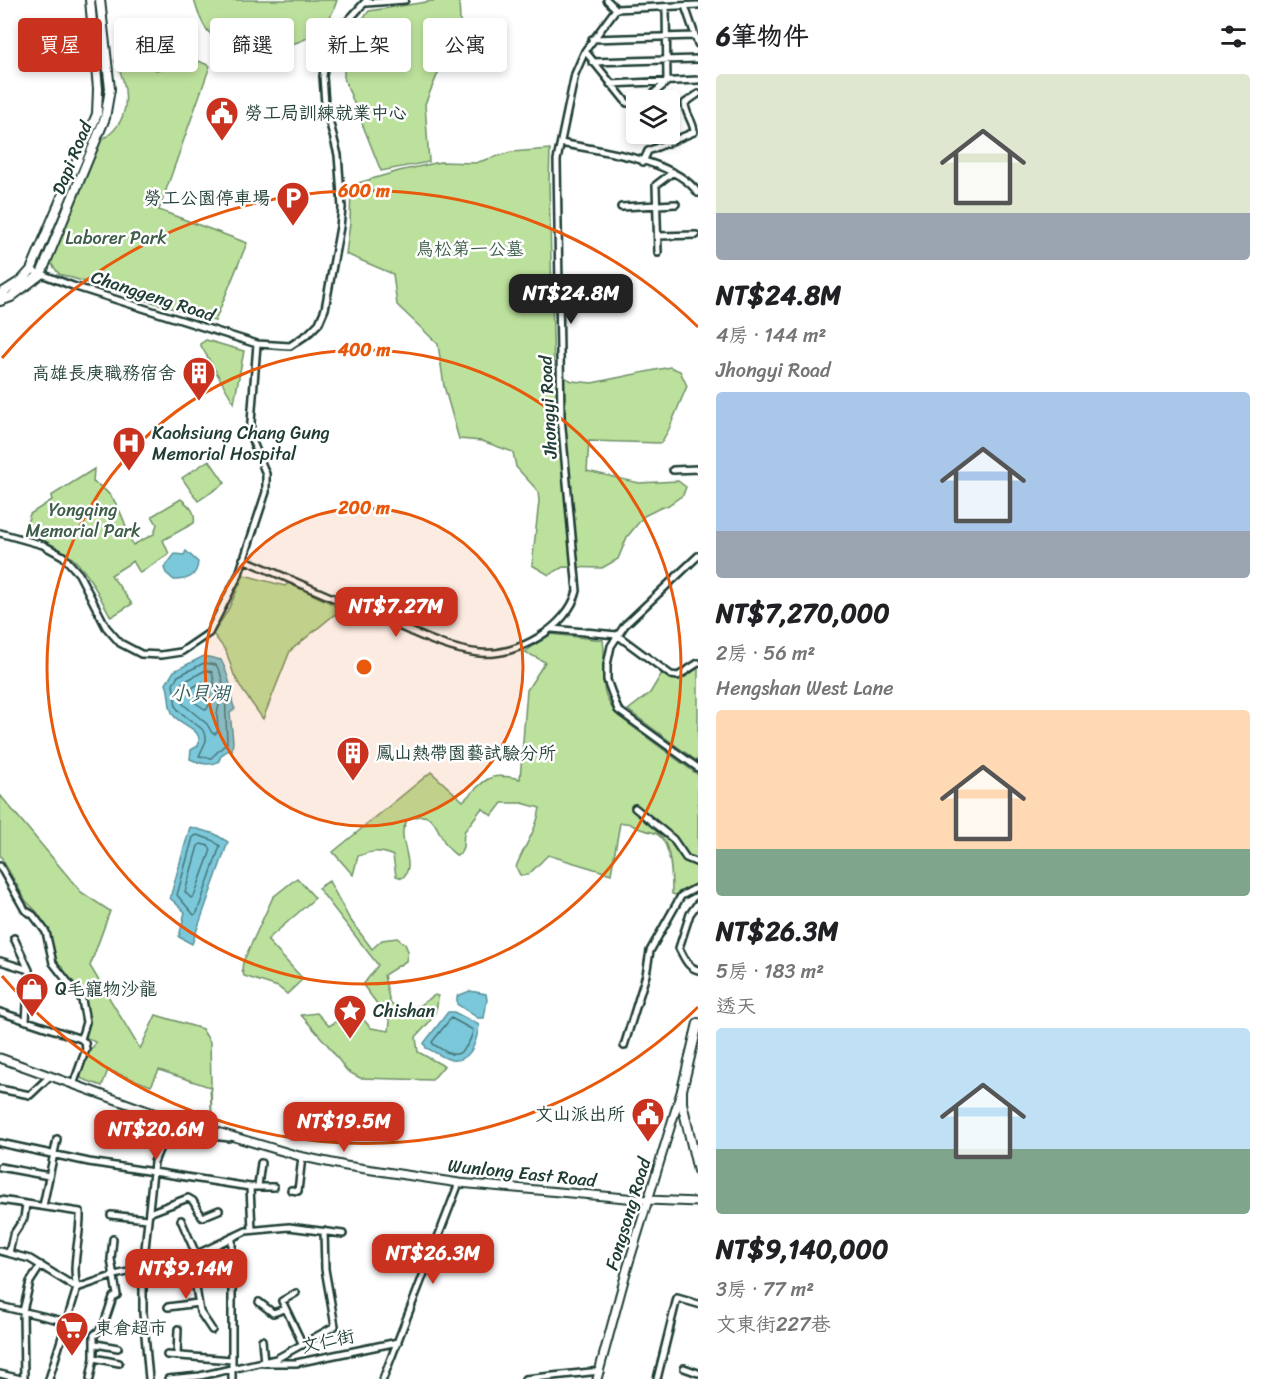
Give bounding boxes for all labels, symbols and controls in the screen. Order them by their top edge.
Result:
text: 6筆物件 [716,13,809,59]
chip: 買屋 [18,18,102,72]
chip: 租屋 [114,18,198,72]
chip: 篩選 [210,18,294,72]
chip: 新上架 [306,18,411,72]
chip: 公寓 [423,18,507,72]
icon: filters [1217,20,1250,53]
map controls [626,90,680,144]
button: layers [626,90,680,144]
public building icon: 勞工局訓練就業中心 [204,95,240,142]
place label: 勞工局訓練就業中心 [245,97,407,129]
icon: home [929,113,1037,221]
street label: Dapi Road [43,115,102,200]
text: 600 m [337,175,390,207]
parking icon: 勞工公園停車場 [275,180,311,227]
place label: 勞工公園停車場 [144,182,270,214]
park label: Laborer Park [65,222,167,254]
park label: 鳥松第一公墓 [416,233,524,265]
street label: Changgeng Road [87,261,221,332]
text: NT$24.8M [716,272,841,318]
pin: NT$24.8M [509,274,633,325]
text: NT$24.8M [523,276,619,311]
text: 4房 · 144 m² [716,318,826,353]
text: 400 m [337,334,390,366]
street label: Jhongyi Road [529,353,567,460]
text: Jhongyi Road [716,353,831,388]
building icon: 高雄長庚職務宿舍 [181,355,217,402]
place label: 高雄長庚職務宿舍 [32,357,176,389]
place label: Kaohsiung Chang Gung Memorial Hospital [152,417,330,470]
hospital icon: Kaohsiung Chang Gung Memorial Hospital [111,425,147,472]
icon: home [929,431,1037,539]
text: 200 m [337,492,390,524]
park label: Yongqing Memorial Park [25,494,141,547]
pin: NT$7.27M [334,587,458,638]
text: NT$7.27M [349,589,443,624]
text: NT$7,270,000 [716,590,890,636]
text: 2房 · 56 m² [716,636,815,671]
centre of rings [354,657,374,677]
text: Hengshan West Lane [716,671,894,706]
water label: 小貝湖 [170,676,232,711]
building icon: 鳳山熱帶園藝試驗分所 [335,735,371,782]
place label: 鳳山熱帶園藝試驗分所 [376,737,556,769]
icon: home [929,749,1037,857]
text: NT$26.3M [716,908,838,954]
text: 5房 · 183 m² [716,954,824,989]
shop icon: Q毛寵物沙龍 [14,971,50,1018]
place label: Q毛寵物沙龍 [55,973,157,1005]
text: 透天 [716,989,756,1024]
place icon: Chishan [332,993,368,1040]
place label: Chishan [373,995,435,1027]
icon: home [929,1067,1037,1175]
public building icon: 文山派出所 [630,1096,666,1143]
place label: 文山派出所 [535,1098,625,1130]
pin: NT$19.5M [282,1102,406,1153]
text: NT$19.5M [297,1104,391,1139]
pin: NT$20.6M [94,1110,218,1161]
text: NT$20.6M [108,1112,204,1147]
street label: Wunlong East Road [446,1149,599,1197]
street label: Fongsong Road [596,1152,661,1274]
text: NT$9,140,000 [716,1226,888,1272]
pin: NT$26.3M [371,1234,495,1285]
text: NT$26.3M [386,1236,480,1271]
pin: NT$9.14M [124,1249,248,1300]
text: NT$9.14M [139,1251,233,1286]
text: 3房 · 77 m² [716,1272,814,1307]
text: 文東街227巷 [716,1307,831,1342]
supermarket icon: 東倉超市 [54,1310,90,1357]
place label: 東倉超市 [95,1312,167,1344]
street label: 文仁街 [298,1320,358,1362]

